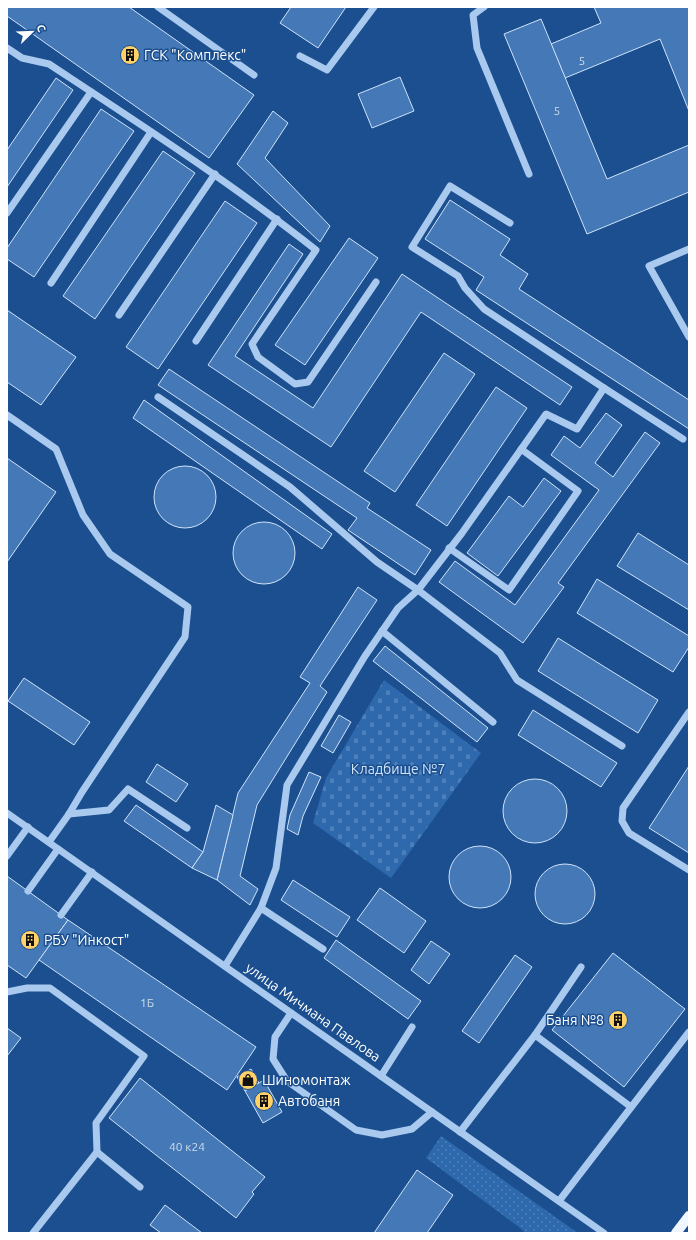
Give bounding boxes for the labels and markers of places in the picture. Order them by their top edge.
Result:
building icon: ГСК "Комплекс" [119,44,141,66]
place label: ГСК "Комплекс" [144,47,246,63]
building icon: РБУ "Инкост" [19,929,41,951]
place label: РБУ "Инкост" [44,932,129,948]
building icon: Баня №8 [607,1009,629,1031]
place label: Баня №8 [546,1012,604,1028]
shop icon: Шиномонтаж [237,1069,259,1091]
place label: Шиномонтаж [262,1072,351,1088]
building icon: Автобаня [253,1090,275,1112]
place label: Автобаня [278,1093,340,1109]

